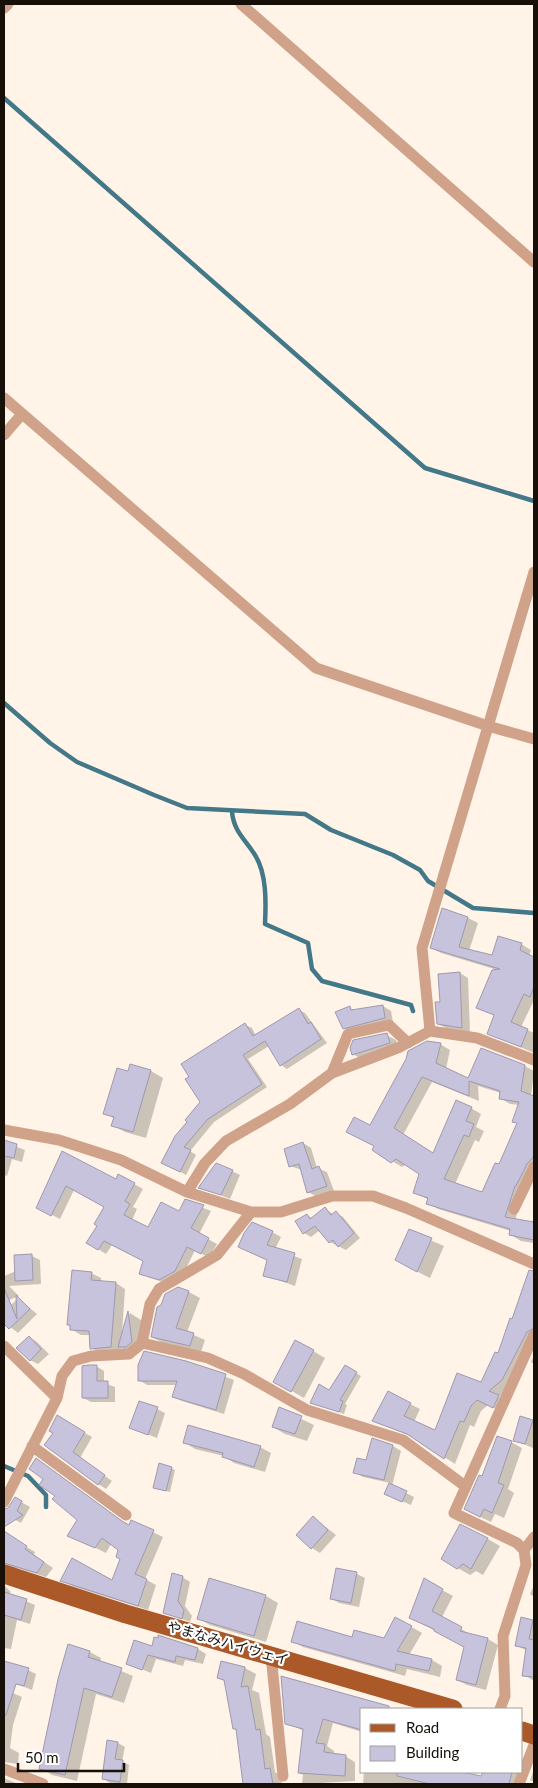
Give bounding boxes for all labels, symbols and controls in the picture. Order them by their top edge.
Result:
street label: やまなみハイウェイ [165,1617,291,1668]
legend [360,1708,523,1773]
text: Road [406,1718,439,1736]
scale bar [18,1740,124,1772]
text: Building [406,1743,459,1761]
text: 50 m [25,1748,59,1766]

